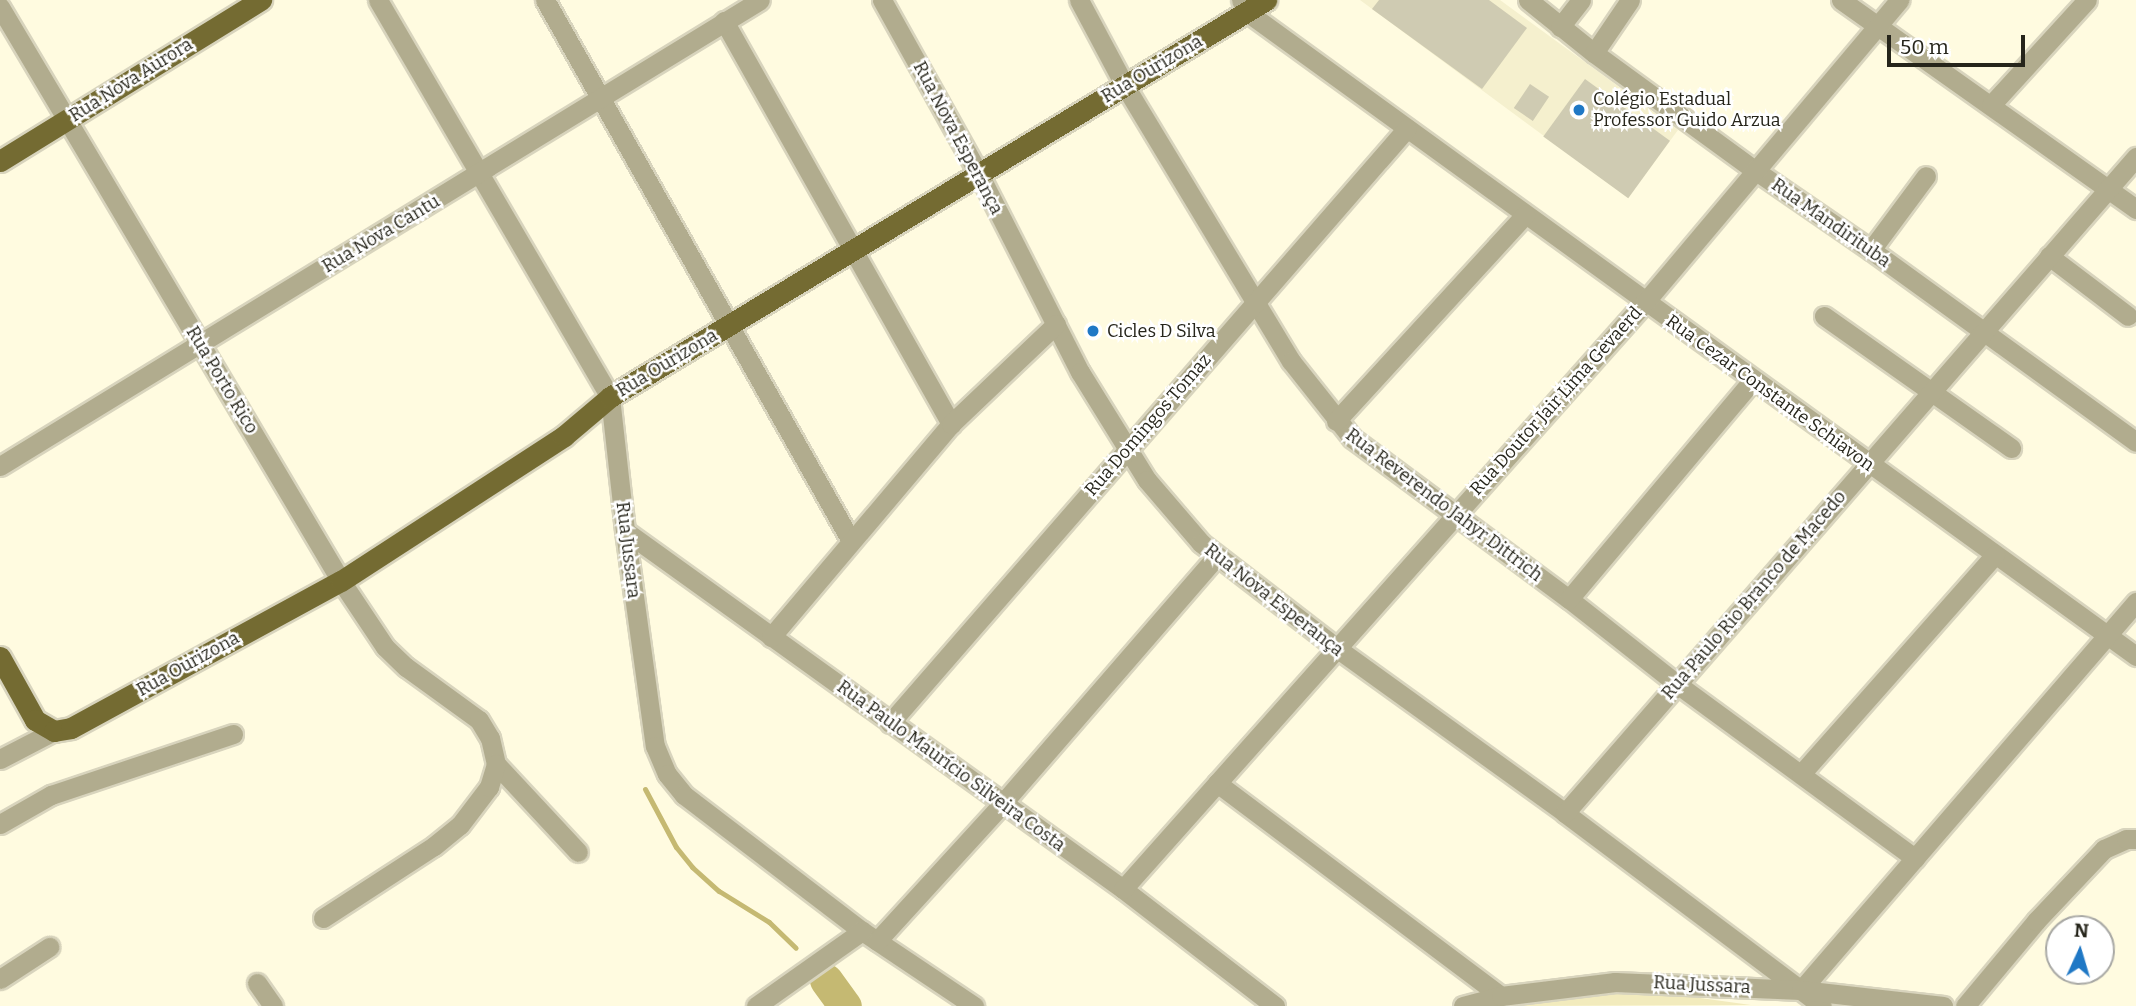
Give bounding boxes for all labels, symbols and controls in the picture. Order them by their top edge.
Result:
scale bar [1891,21,2029,65]
street label: Rua Ourizona [1098,30,1206,108]
street label: Rua Nova Aurora [65,33,197,127]
text: 50 m [1900,34,1949,60]
street label: Rua Nova Esperança [909,58,1007,218]
place label: Colégio Estadual Professor Guido Arzua [1593,89,1781,132]
marker: Colégio Estadual Professor Guido Arzua [1571,102,1587,118]
street label: Rua Mandirituba [1767,174,1895,272]
street label: Rua Nova Cantu [319,191,443,277]
street label: Rua Doutor Jair Lima Gevaerd [1466,302,1646,500]
street label: Rua Cezar Constante Schiavon [1662,310,1878,476]
place label: Cicles D Silva [1107,320,1216,342]
street label: Rua Porto Rico [181,322,263,438]
marker: Cicles D Silva [1085,323,1101,339]
street label: Rua Ourizona [613,324,721,402]
street label: Rua Domingos Tomaz [1080,350,1216,500]
street label: Rua Reverendo Jahyr Dittrich [1341,424,1547,586]
street label: Rua Paulo Rio Branco de Macedo [1657,486,1851,704]
street label: Rua Jussara [611,500,645,600]
street label: Rua Nova Esperança [1200,539,1348,661]
street label: Rua Ourizona [133,627,243,701]
street label: Rua Paulo Maurício Silveira Costa [833,676,1069,856]
north arrow [2045,915,2115,985]
text: N [2073,919,2089,943]
street label: Rua Jussara [1653,972,1751,998]

